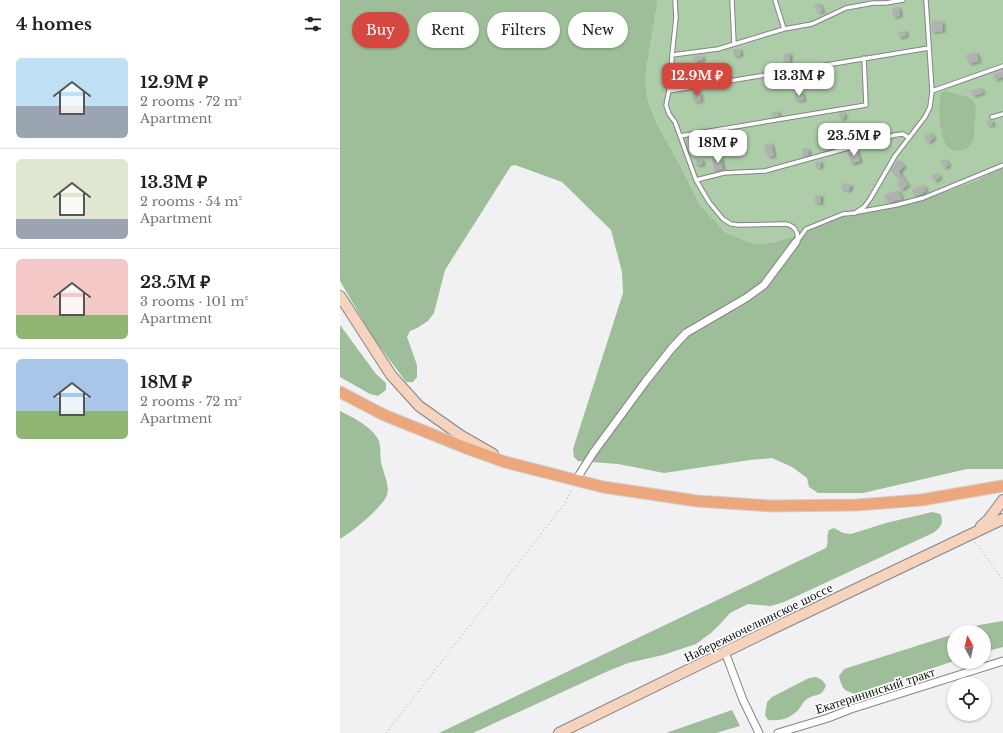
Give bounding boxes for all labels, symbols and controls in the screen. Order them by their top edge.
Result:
chip: Buy [352,12,409,48]
chip: Rent [417,12,479,48]
chip: Filters [487,12,560,48]
chip: New [568,12,628,48]
icon: filters [302,13,324,35]
text: 4 homes [16,14,92,35]
pin: 12.9M ₽ [660,63,734,97]
pin: 13.3M ₽ [762,63,836,97]
text: 12.9M ₽ [671,67,723,84]
text: 13.3M ₽ [773,67,825,84]
text: 12.9M ₽ [140,72,208,93]
icon: home [48,74,96,122]
text: 2 rooms · 72 m² [140,93,242,110]
text: Apartment [140,110,212,127]
pin: 23.5M ₽ [817,123,891,157]
text: 23.5M ₽ [827,127,881,144]
pin: 18M ₽ [690,130,746,164]
text: 18M ₽ [698,134,738,151]
text: 13.3M ₽ [140,172,207,193]
icon: home [48,175,96,223]
text: 2 rooms · 54 m² [140,193,242,210]
text: Apartment [140,210,212,227]
text: 23.5M ₽ [140,272,210,293]
icon: home [48,275,96,323]
text: 3 rooms · 101 m² [140,293,248,310]
text: Apartment [140,310,212,327]
text: 18M ₽ [140,372,192,393]
icon: home [48,375,96,423]
text: 2 rooms · 72 m² [140,393,242,410]
text: Apartment [140,410,212,427]
street label: Набережночелнинское шоссе [681,579,836,666]
north arrow [947,625,991,669]
map controls [947,625,991,721]
street label: Екатерининский тракт [813,663,937,718]
button: locate [947,677,991,721]

